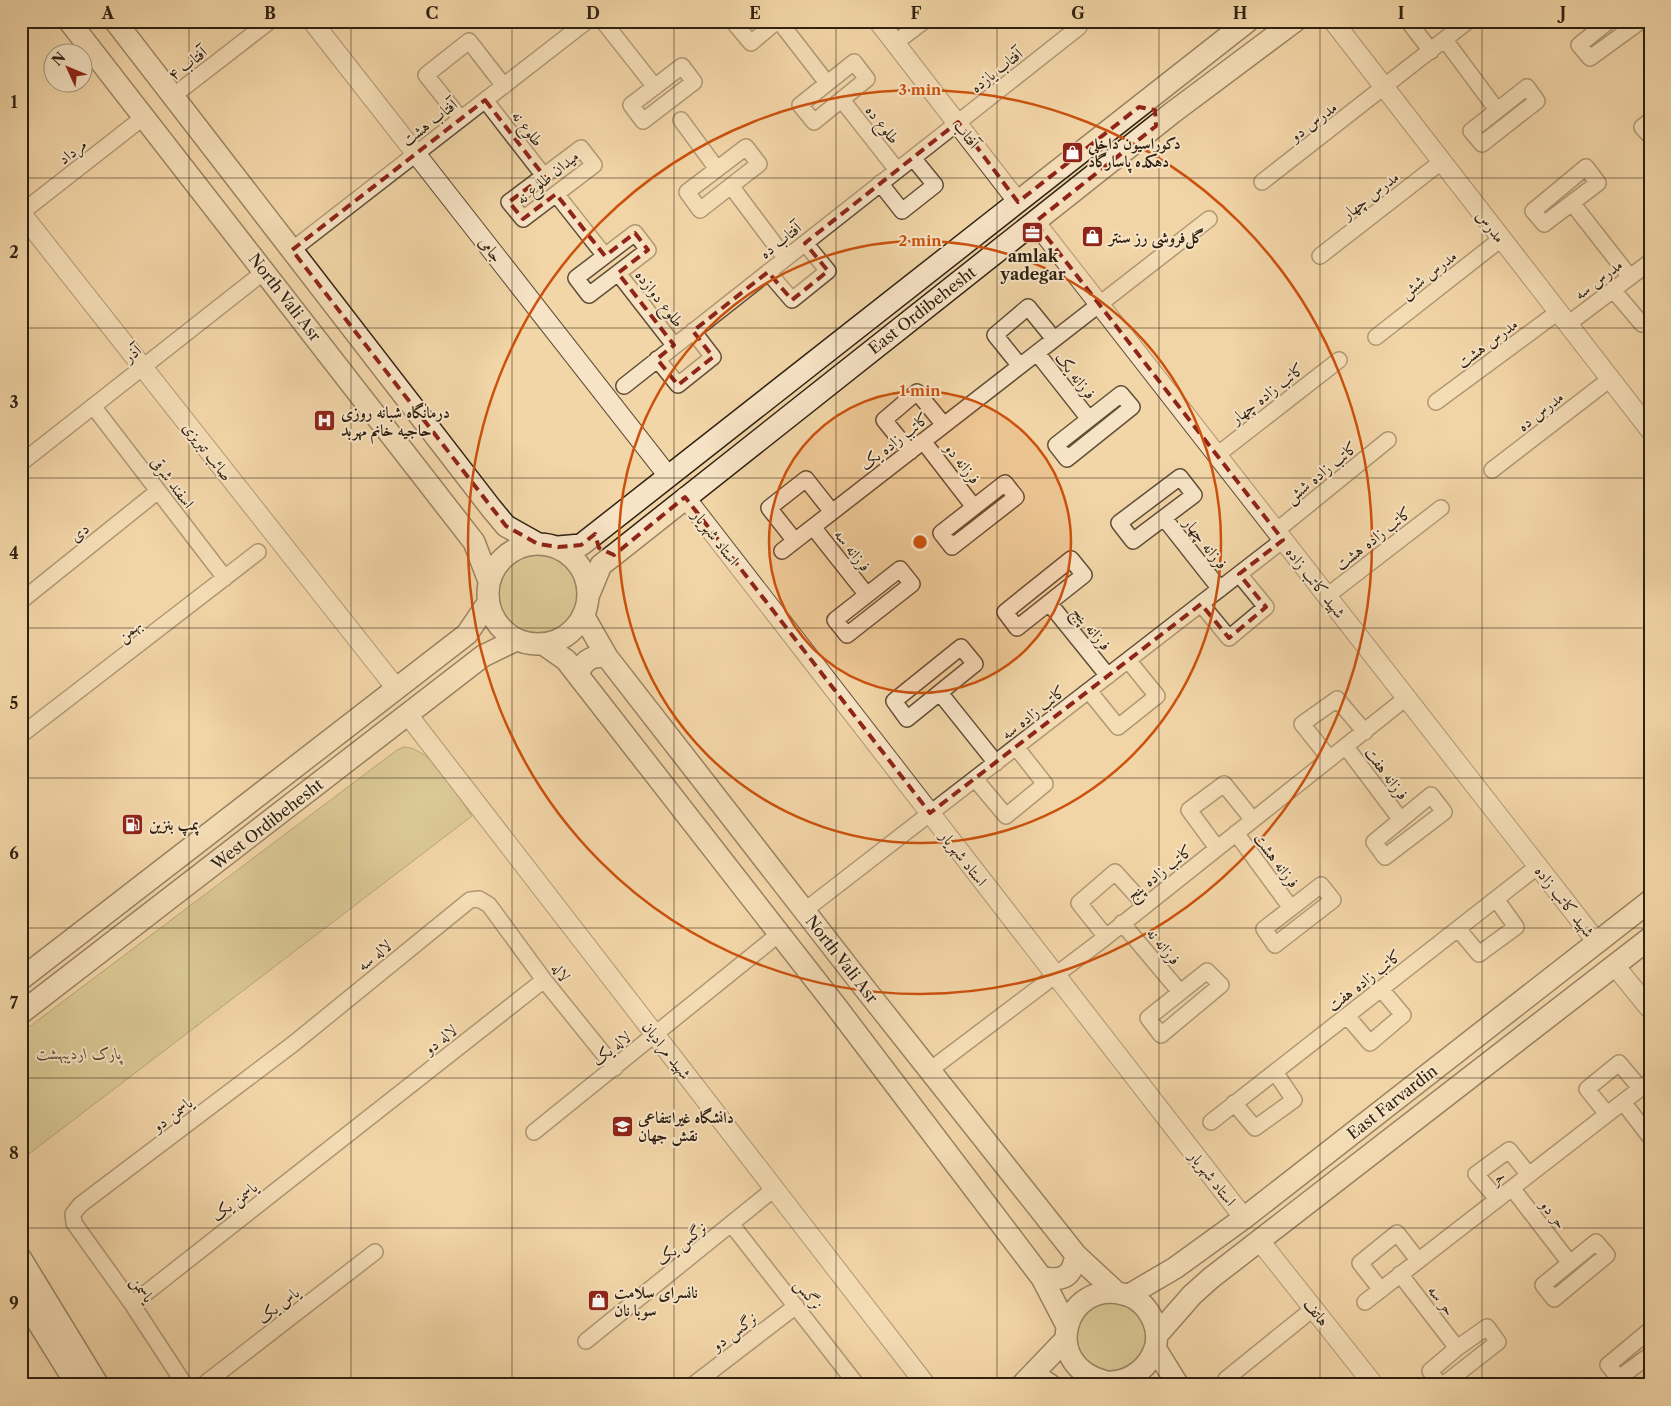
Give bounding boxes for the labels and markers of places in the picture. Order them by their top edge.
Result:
place label: دکوراسیون داخلی دهکده پاسارگاد [1087,133,1181,174]
shop icon: دکوراسیون داخلی دهکده پاسارگاد [1060,140,1084,164]
office icon: amlak yadegar [1021,220,1045,244]
shop icon: گل‌فروشی رز سنتر [1081,225,1105,249]
place label: گل‌فروشی رز سنتر [1107,227,1204,249]
place label: amlak yadegar [999,246,1066,284]
place label: درمانگاه شبانه‌ روزی حاجیه‌ خانم مهربد [341,402,450,445]
hospital icon: درمانگاه شبانه‌ روزی حاجیه‌ خانم مهربد [313,409,337,433]
centre of rings [911,533,929,551]
fuel station icon: پمپ بنزین [121,812,145,836]
place label: پمپ بنزین [149,814,199,837]
place label: دانشگاه غیرانتفاعی نقش جهان [637,1107,734,1147]
school or university icon: دانشگاه غیرانتفاعی نقش جهان [610,1114,634,1138]
place label: نانسرای سلامت سوبا نان [614,1282,698,1321]
shop icon: نانسرای سلامت سوبا نان [586,1289,610,1313]

